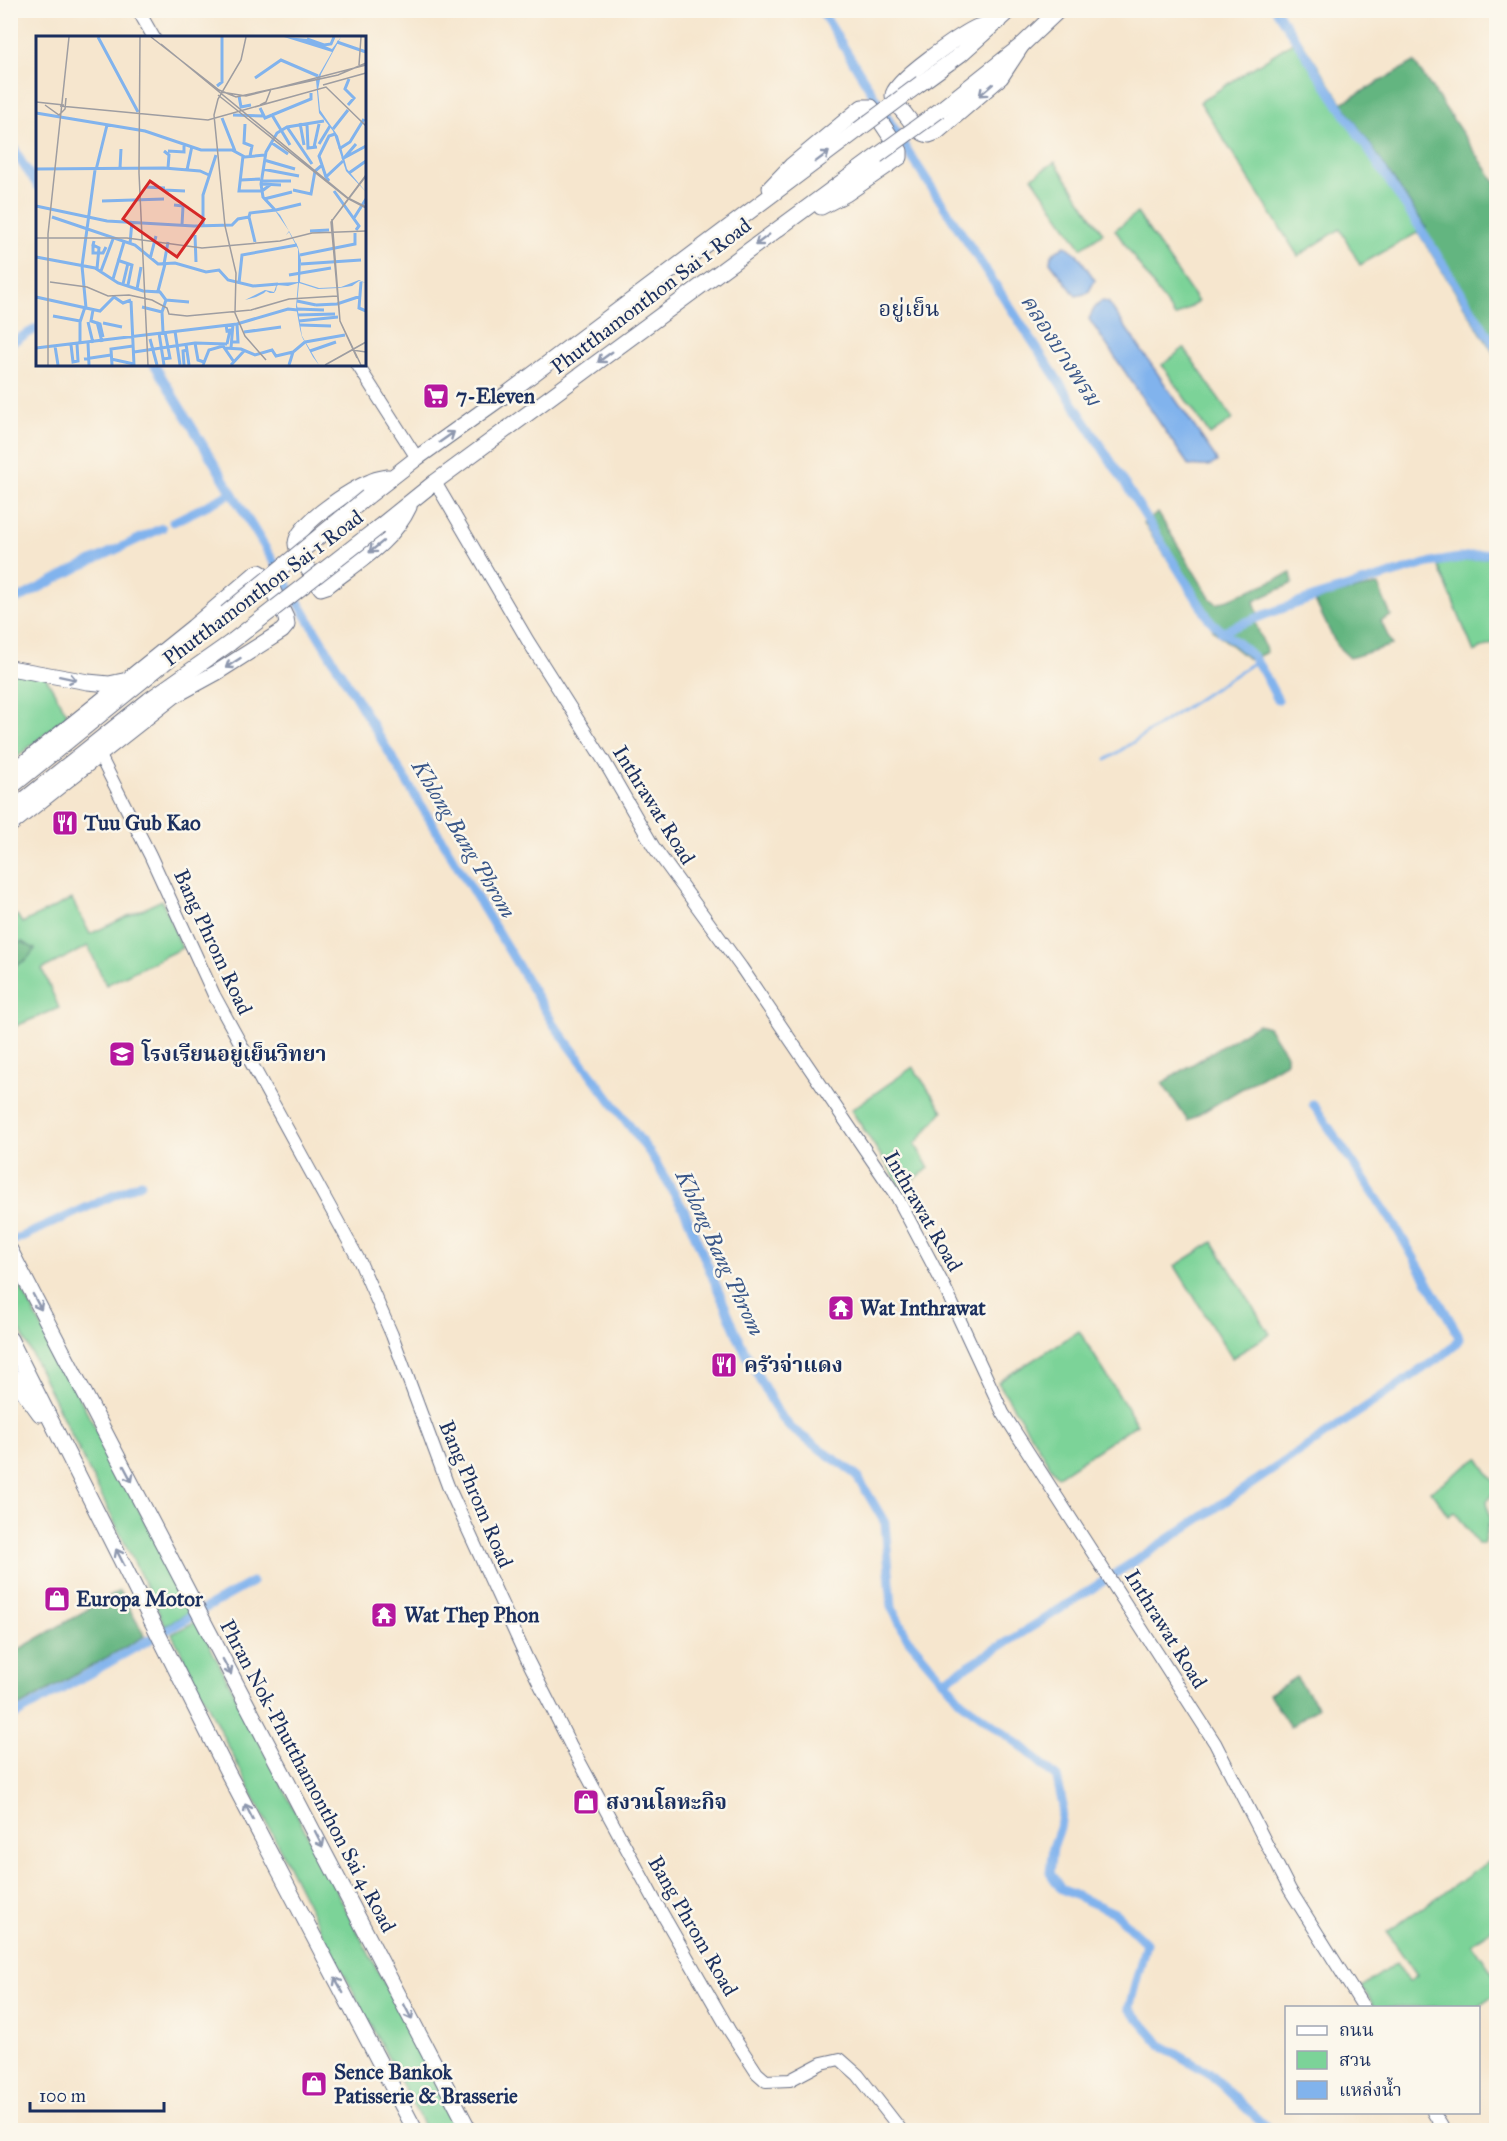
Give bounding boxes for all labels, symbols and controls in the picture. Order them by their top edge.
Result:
inset map [36,36,366,366]
one-way arrow [979,83,994,97]
one-way arrow [814,151,830,164]
street label: Phutthamonthon Sai 1 Road [546,212,757,380]
one-way arrow [754,234,770,246]
water label: คลองบางพรม [1015,289,1108,412]
district label: อยู่เย็น [878,295,940,322]
one-way arrow [598,350,614,363]
supermarket icon: 7-Eleven [421,381,451,411]
place label: 7-Eleven [456,383,536,409]
one-way arrow [438,431,454,443]
street label: Phutthamonthon Sai 1 Road [158,504,369,672]
one-way arrow [369,540,385,553]
one-way arrow [225,657,242,669]
one-way arrow [58,673,77,684]
street label: Inthrawat Road [607,741,701,870]
water label: Khlong Bang Phrom [406,754,522,923]
restaurant icon: Tuu Gub Kao [50,808,80,838]
place label: Tuu Gub Kao [83,810,201,836]
street label: Bang Phrom Road [168,865,258,1019]
school or university icon: โรงเรียนอยู่เย็นวิทยา [107,1039,137,1069]
place label: โรงเรียนอยู่เย็นวิทยา [141,1039,326,1067]
street label: Inthrawat Road [878,1146,968,1276]
water label: Khlong Bang Phrom [669,1165,770,1340]
one-way arrow [32,1292,44,1310]
temple icon: Wat Inthrawat [826,1293,856,1323]
place label: Wat Inthrawat [860,1295,986,1321]
restaurant icon: ครัวจ่าแดง [709,1350,739,1380]
place label: ครัวจ่าแดง [744,1352,843,1378]
street label: Bang Phrom Road [433,1416,519,1572]
one-way arrow [122,1465,134,1483]
one-way arrow [113,1548,125,1566]
street label: Inthrawat Road [1119,1565,1213,1694]
shop icon: Europa Motor [42,1584,72,1614]
place label: Europa Motor [76,1586,204,1612]
temple icon: Wat Thep Phon [369,1600,399,1630]
place label: Wat Thep Phon [404,1602,540,1628]
street label: Phran Nok-Phutthamonthon Sai 4 Road [214,1615,402,1937]
one-way arrow [222,1657,233,1675]
shop icon: สงวนโลหะกิจ [571,1787,601,1817]
place label: สงวนโลหะกิจ [606,1787,727,1815]
one-way arrow [243,1804,254,1822]
one-way arrow [313,1830,325,1848]
street label: Bang Phrom Road [642,1851,744,2001]
one-way arrow [333,1977,344,1995]
one-way arrow [402,2003,414,2020]
legend [1285,2006,1480,2114]
text: ถนน [1339,2019,1374,2041]
text: สวน [1339,2049,1371,2071]
place label: Sence Bankok Patisserie & Brasserie [334,2059,518,2109]
shop icon: Sence Bankok Patisserie & Brasserie [299,2069,329,2099]
scale bar [30,2075,164,2113]
text: แหล่งน้ำ [1339,2076,1402,2101]
text: 100 m [39,2085,86,2107]

